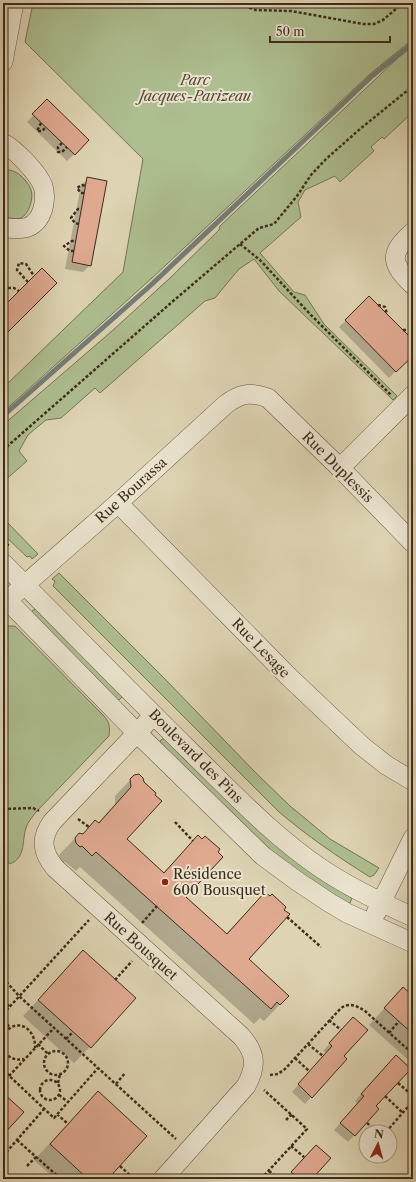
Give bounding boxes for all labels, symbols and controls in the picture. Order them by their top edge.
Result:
scale bar [270,18,390,44]
text: 50 m [276,24,305,39]
park label: Parc Jacques-Parizeau [135,71,252,105]
street label: Rue Duplessis [299,428,377,506]
street label: Rue Bourassa [91,453,171,527]
street label: Rue Lesage [228,614,294,682]
street label: Boulevard des Pins [145,705,247,807]
place label: Résidence 600 Bousquet [173,865,266,899]
marker: Résidence 600 Bousquet [160,877,170,887]
street label: Rue Bousquet [100,908,182,984]
north arrow [358,1124,398,1164]
text: N [374,1127,385,1142]

